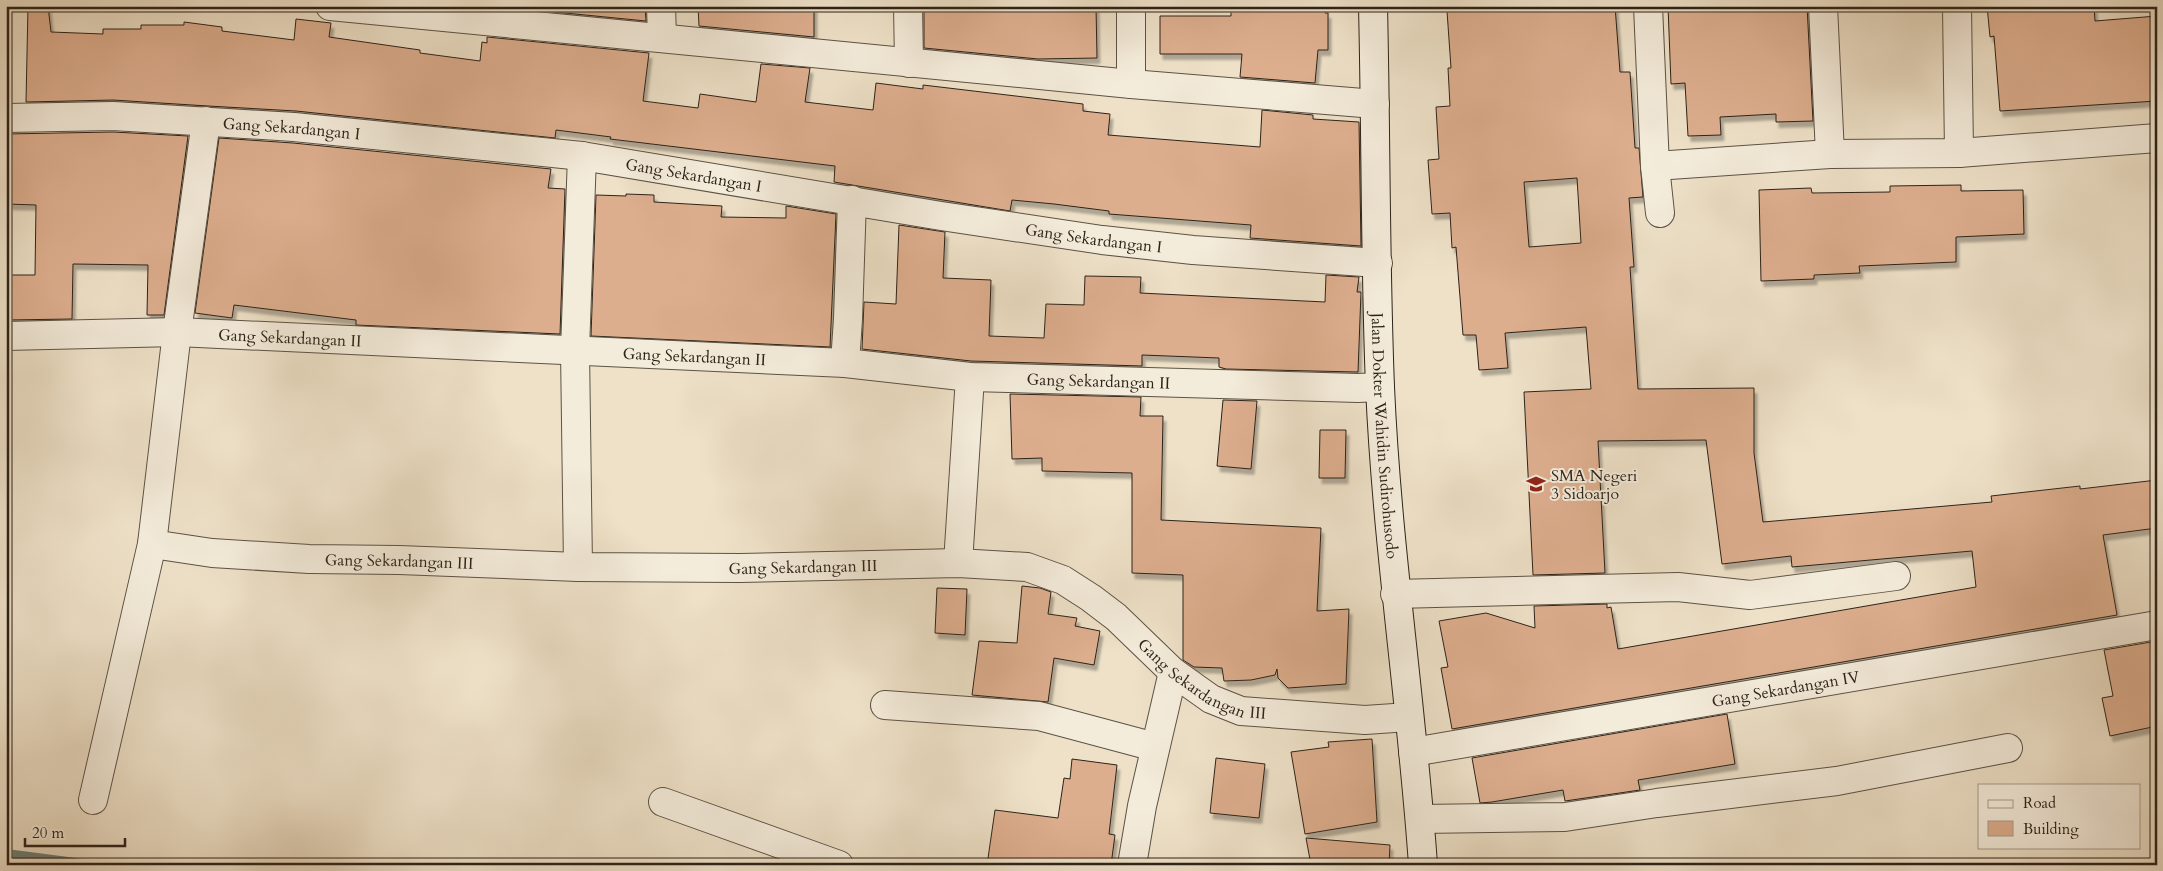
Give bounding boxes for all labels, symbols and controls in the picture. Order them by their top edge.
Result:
street label: Gang Sekardangan I [222,113,361,146]
street label: Gang Sekardangan I [624,153,763,198]
street label: Gang Sekardangan I [1024,219,1163,259]
street label: Jalan Dokter Wahidin Sudirohusodo [1366,310,1403,560]
street label: Gang Sekardangan II [218,324,362,353]
street label: Gang Sekardangan II [622,343,766,371]
street label: Gang Sekardangan II [1026,369,1170,395]
place label: SMA Negeri 3 Sidoarjo [1551,465,1638,505]
school or university icon: SMA Negeri 3 Sidoarjo [1525,473,1547,495]
street label: Gang Sekardangan III [325,549,474,575]
street label: Gang Sekardangan III [729,555,878,580]
street label: Gang Sekardangan III [1132,634,1267,725]
street label: Gang Sekardangan IV [1710,666,1862,713]
legend [1978,784,2140,848]
text: Road [2023,793,2056,813]
scale bar [25,816,125,848]
text: Building [2023,819,2079,839]
text: 20 m [32,823,64,843]

